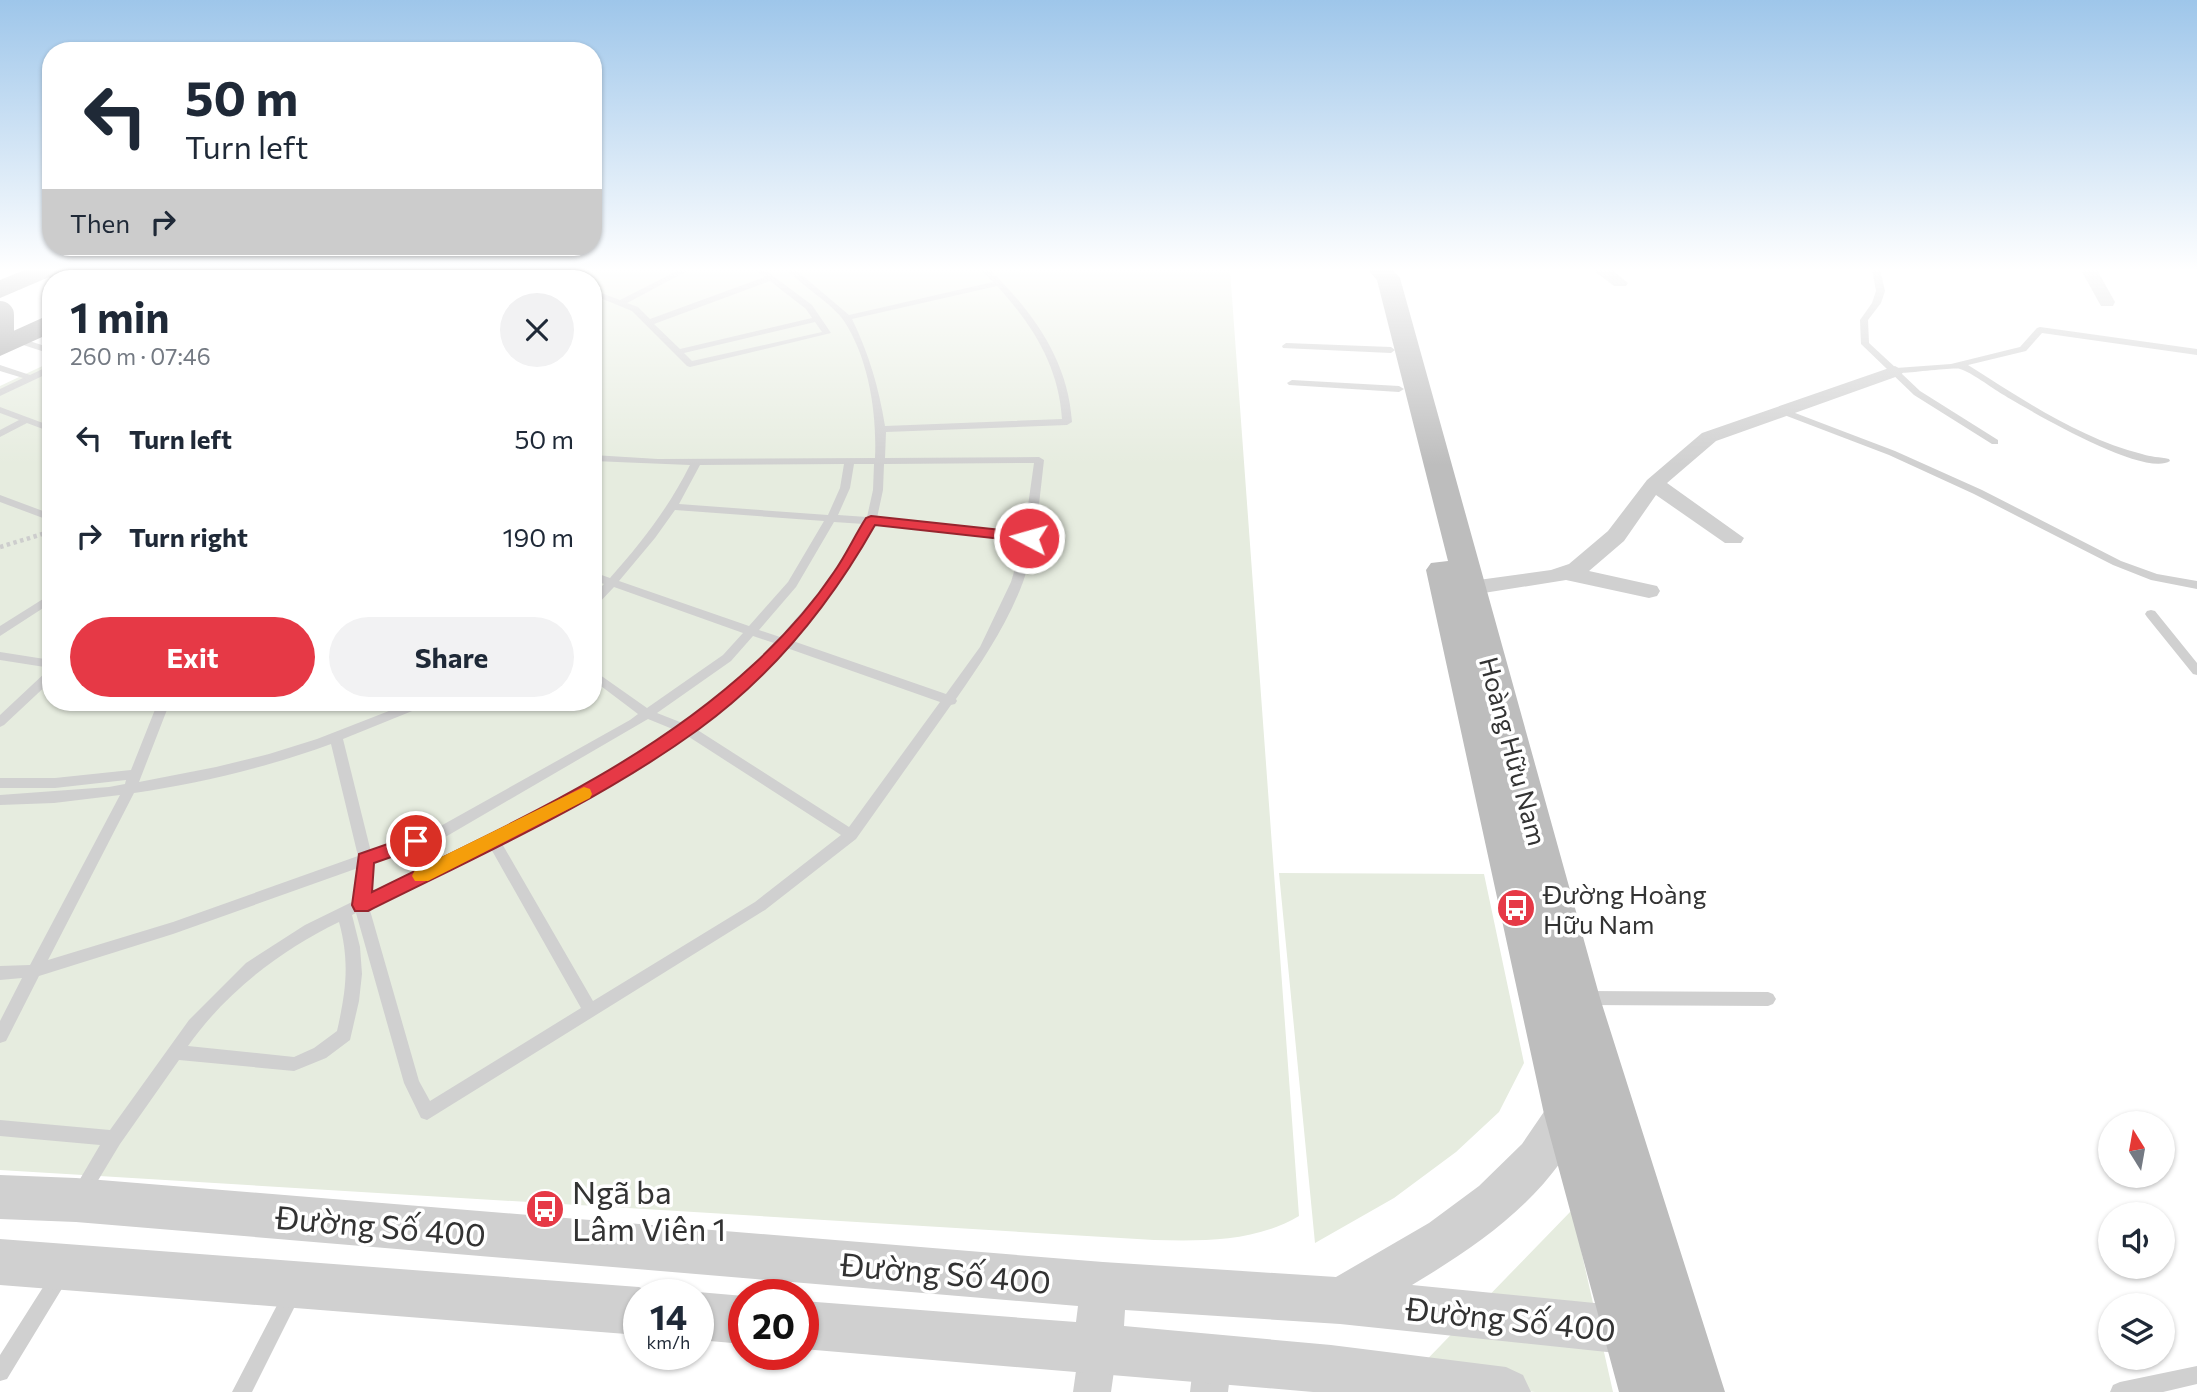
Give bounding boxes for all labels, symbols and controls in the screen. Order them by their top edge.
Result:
text: 50 m [185,66,298,126]
icon: left [70,70,161,161]
text: Turn left [185,126,309,166]
icon: right [144,203,182,241]
text: Then [70,207,130,238]
text: 1 min [70,290,170,342]
button: close [500,293,574,367]
text: 260 m · 07:46 [70,342,211,370]
icon: left [70,419,108,457]
text: Turn left [129,423,232,454]
text: 50 m [514,423,574,454]
position arrow [992,501,1066,575]
icon: right [70,517,108,555]
text: Turn right [129,521,248,552]
text: 190 m [502,521,574,552]
button: Exit [70,617,315,697]
button: Share [329,617,574,697]
street label: Hoàng Hữu Nam [1474,653,1554,849]
pin [386,811,446,871]
icon: arrive [397,822,435,860]
place label: Đường Hoàng Hữu Nam [1542,878,1707,939]
bus stop icon: Đường Hoàng Hữu Nam [1495,887,1537,929]
north arrow [2098,1111,2175,1188]
map controls [2098,1111,2175,1370]
place label: Ngã ba Lâm Viên 1 [572,1171,726,1248]
bus stop icon: Ngã ba Lâm Viên 1 [524,1188,566,1230]
street label: Đường Số 400 [273,1196,488,1254]
button: sound [2098,1202,2175,1279]
street label: Đường Số 400 [838,1243,1053,1301]
speed limit sign: 20 [728,1279,819,1370]
street label: Đường Số 400 [1403,1287,1618,1349]
button: layers [2098,1293,2175,1370]
text: 14 [650,1294,687,1337]
text: km/h [647,1331,690,1353]

